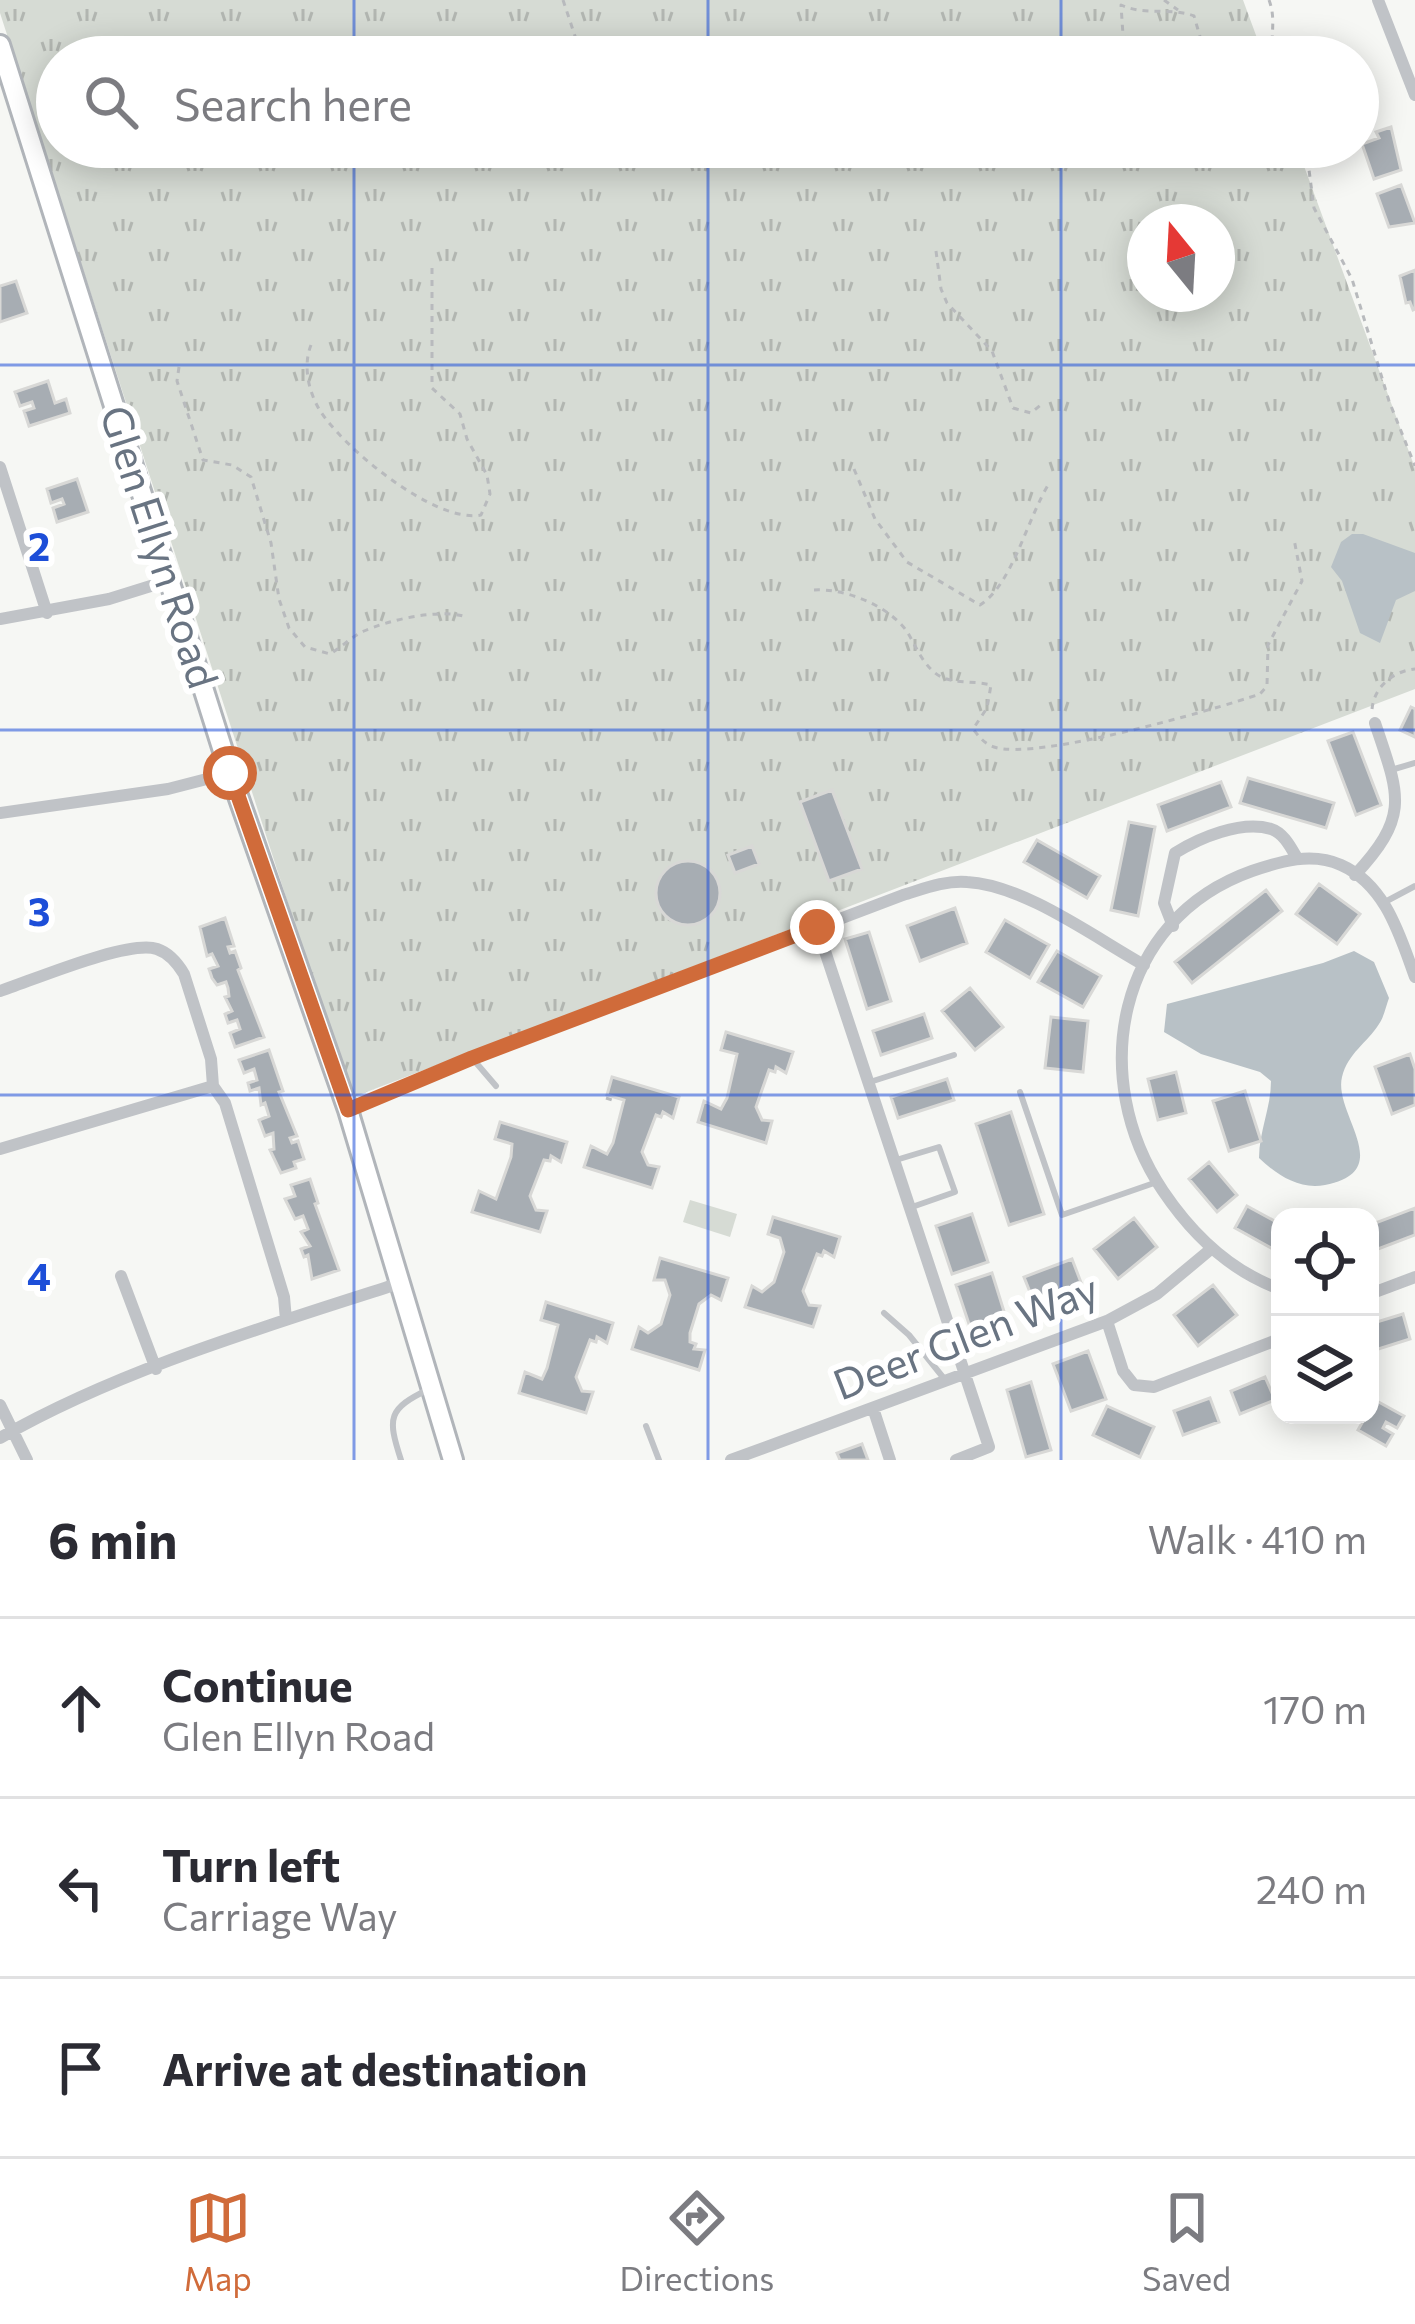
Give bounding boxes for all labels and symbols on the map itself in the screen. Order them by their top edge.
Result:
north arrow [1127,204,1235,312]
street label: Glen Ellyn Road [91,399,231,694]
text: 2 [28,521,50,569]
route start [203,746,257,800]
text: 3 [28,886,50,934]
route end [790,900,844,954]
text: 4 [27,1251,51,1299]
street label: Deer Glen Way [825,1261,1105,1410]

